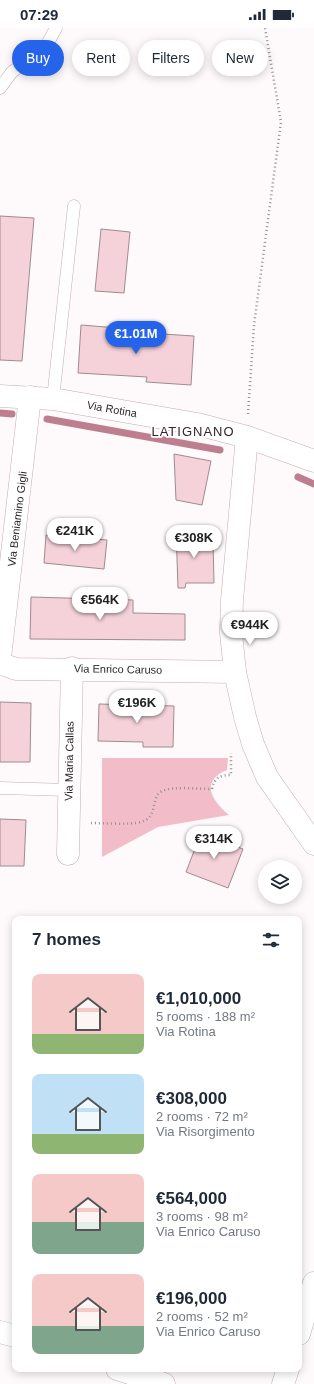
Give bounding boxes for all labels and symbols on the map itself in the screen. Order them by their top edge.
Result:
pin: €1.01M [103,321,169,355]
street label: Via Rotina [86,399,139,419]
district label: LATIGNANO [151,424,235,439]
street label: Via Beniamino Gigli [5,471,29,567]
pin: €241K [47,518,103,552]
pin: €308K [166,525,222,559]
pin: €564K [72,587,128,621]
pin: €944K [222,612,278,646]
street label: Via Enrico Caruso [74,662,162,676]
pin: €196K [109,690,165,724]
street label: Via Maria Callas [62,720,76,801]
pin: €314K [186,826,242,860]

